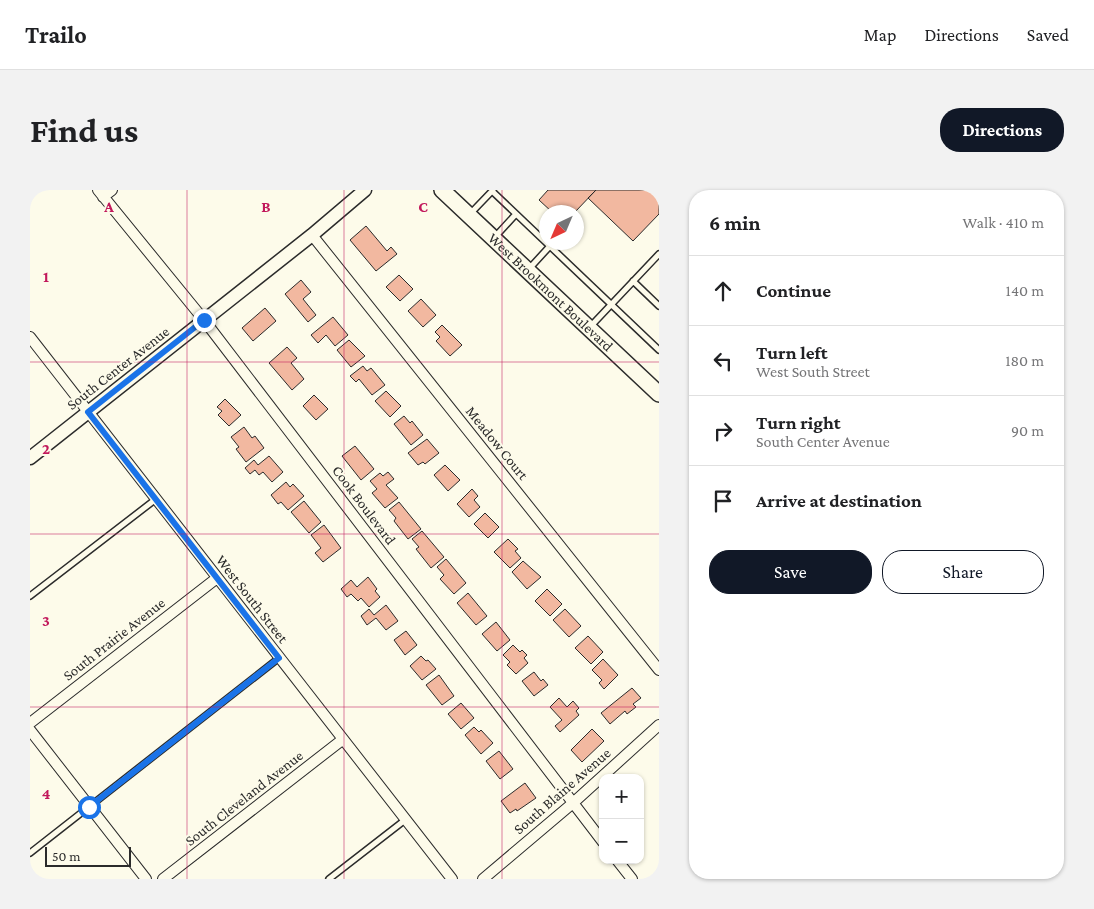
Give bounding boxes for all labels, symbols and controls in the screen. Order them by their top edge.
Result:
text: Trailo [25,21,87,48]
text: Map [864,25,896,45]
text: Directions [924,25,999,45]
text: Saved [1027,25,1069,45]
button: Directions [940,108,1064,152]
text: Find us [30,111,138,150]
text: A [103,198,114,215]
text: B [261,198,271,215]
text: C [418,198,428,215]
north arrow [539,205,584,250]
text: 6 min [709,211,760,235]
text: Walk · 410 m [963,214,1044,231]
street label: West Brookmont Boulevard [485,230,616,354]
text: 1 [43,268,49,285]
icon: ahead [709,277,737,305]
text: Continue [756,280,831,301]
text: 140 m [1006,282,1044,299]
route end [193,309,216,332]
street label: South Center Avenue [64,323,173,413]
text: Turn left [756,342,828,363]
icon: left [709,347,737,375]
text: 180 m [1005,352,1044,369]
text: West South Street [756,363,870,380]
street label: Meadow Court [463,403,532,484]
text: Turn right [756,412,841,433]
icon: right [709,417,737,445]
text: 90 m [1011,422,1044,439]
text: South Center Avenue [756,433,890,450]
text: 2 [42,440,50,457]
street label: Cook Boulevard [329,462,399,548]
icon: arrive [709,487,737,515]
text: Arrive at destination [756,490,922,511]
button: Save [709,550,872,594]
button: Share [882,550,1044,594]
street label: West South Street [213,552,292,647]
street label: South Prairie Avenue [60,594,168,684]
text: 3 [42,612,50,629]
street label: South Blaine Avenue [510,744,614,837]
street label: South Cleveland Avenue [182,747,306,849]
map controls [599,774,644,864]
button: + [599,774,644,819]
text: 4 [42,785,51,802]
route start [78,796,101,819]
button: − [599,819,644,864]
scale bar [45,844,131,867]
text: 50 m [52,848,80,864]

